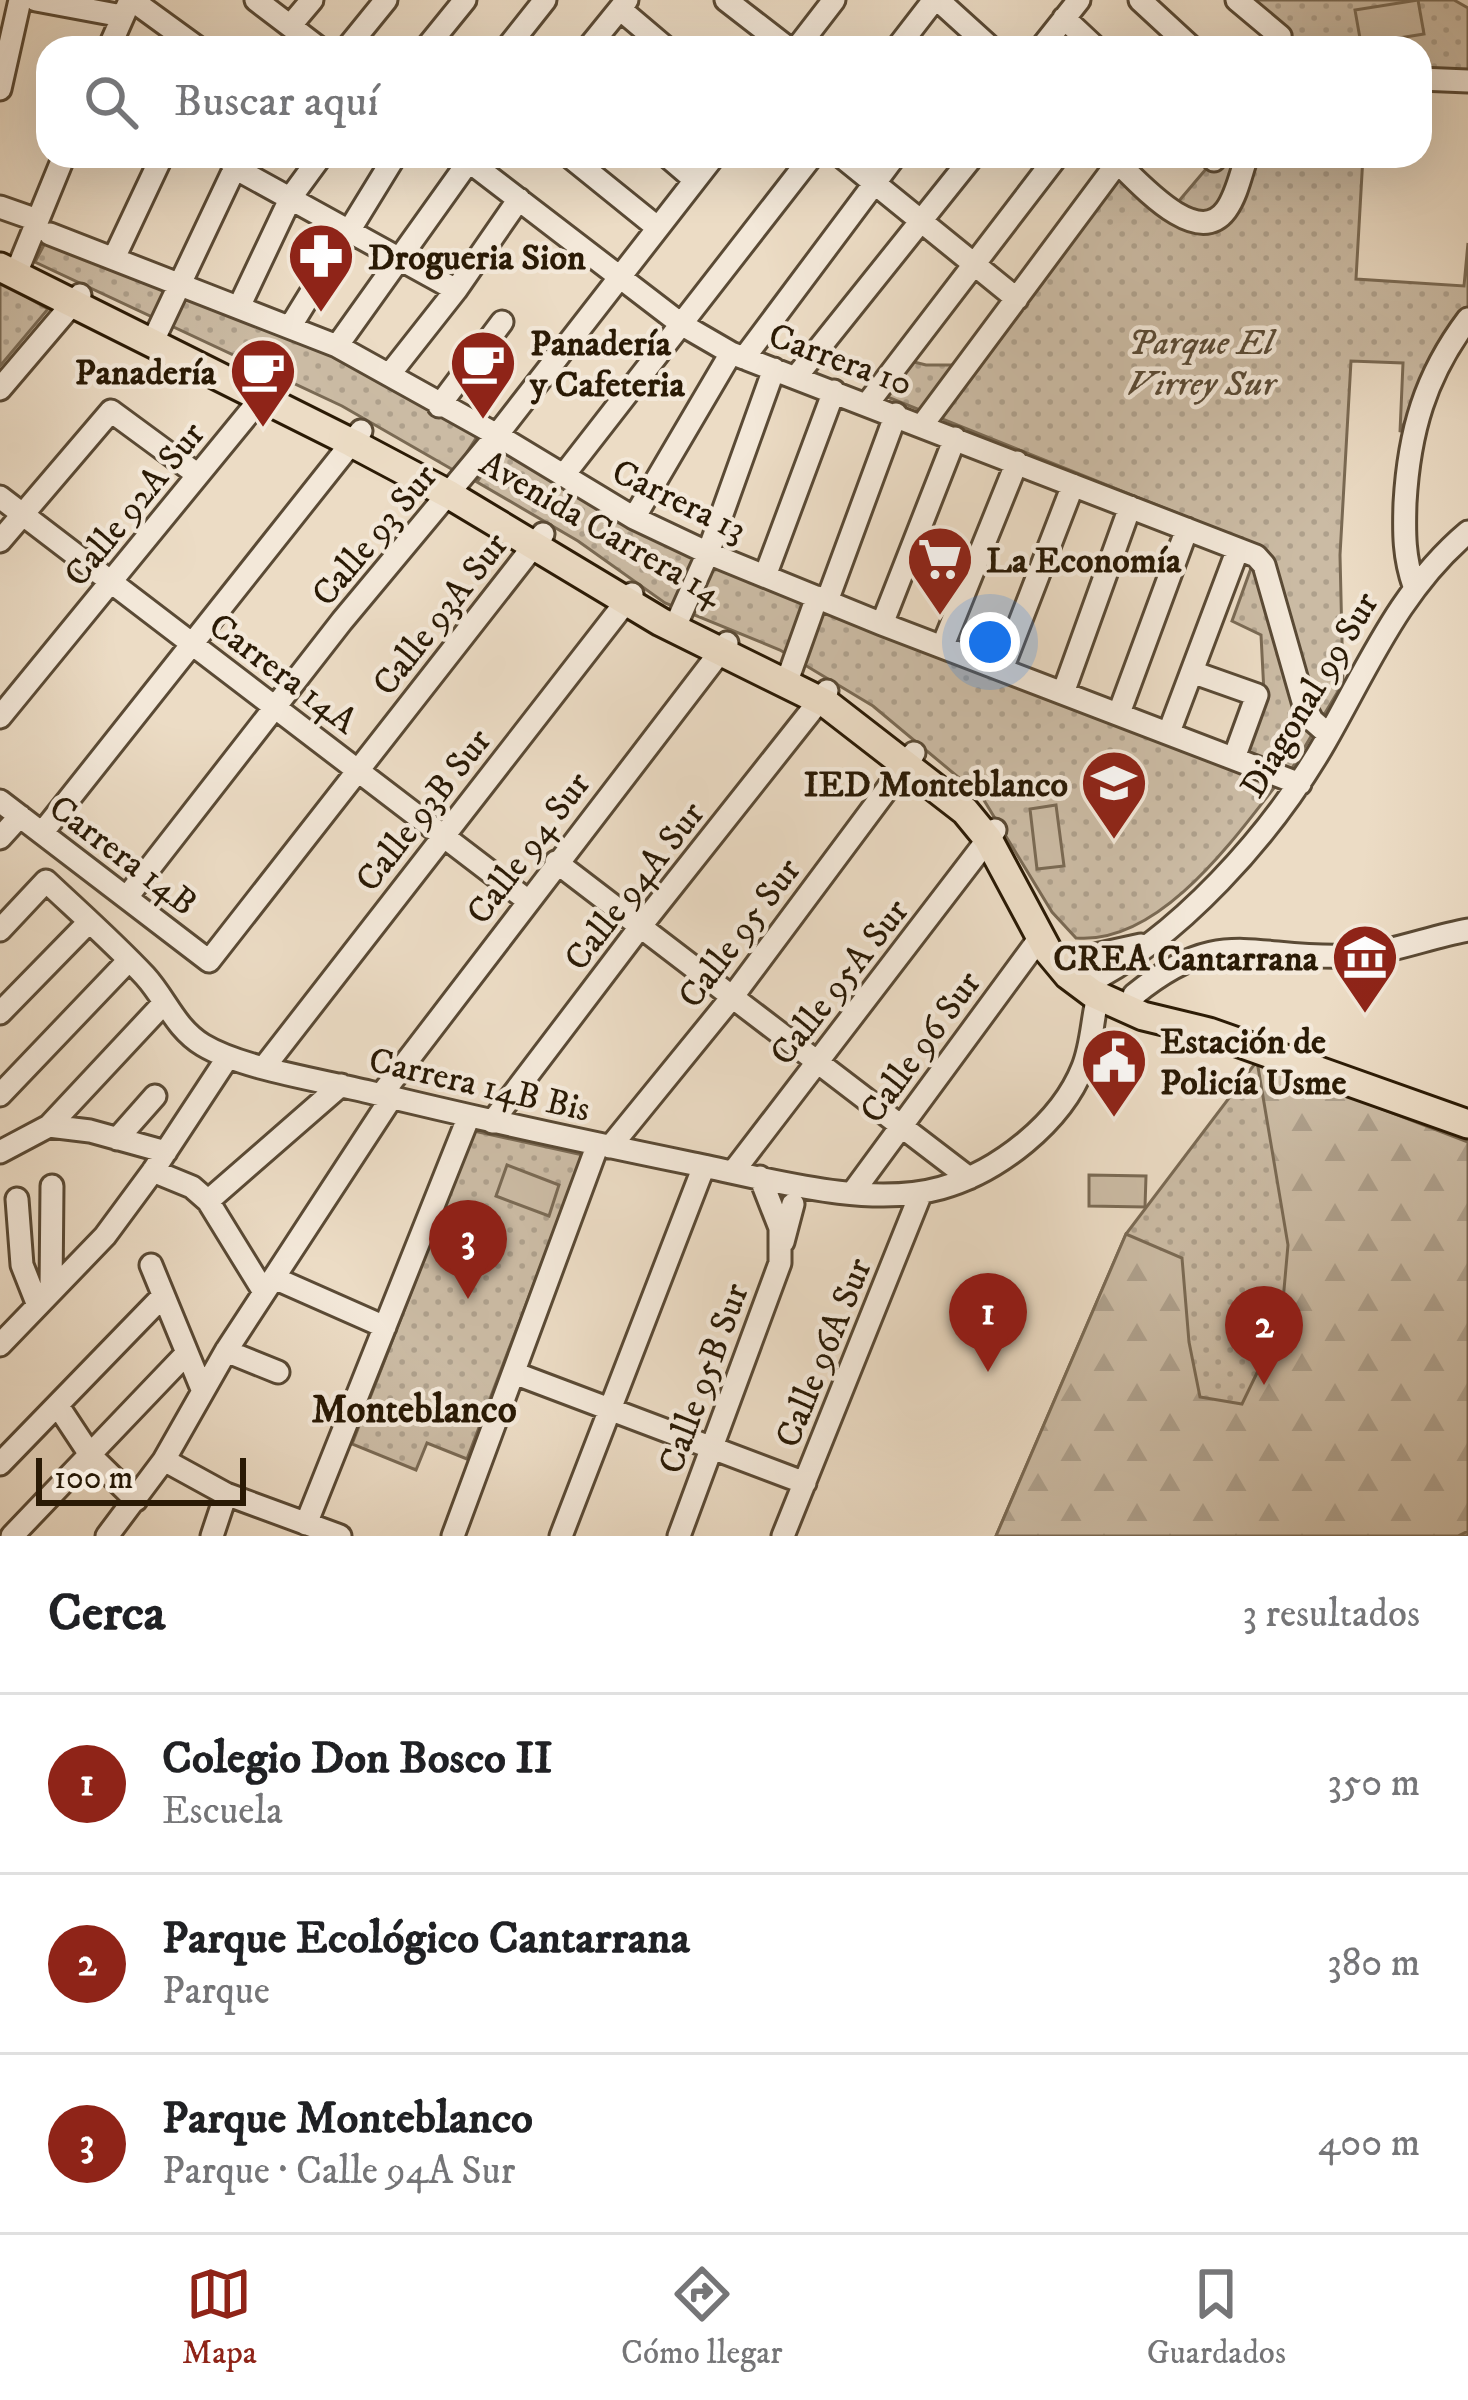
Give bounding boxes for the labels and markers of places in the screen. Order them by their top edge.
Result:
pharmacy icon: Drogueria Sion [286,221,356,315]
place label: Drogueria Sion [368,236,586,281]
place label: Panadería y Cafeteria [529,322,685,408]
cafe icon: Panadería y Cafeteria [448,328,518,422]
cafe icon: Panadería [228,336,298,430]
place label: Panadería [75,351,217,396]
supermarket icon: La Economía [905,524,975,618]
place label: La Economía [986,539,1182,584]
school or university icon: IED Monteblanco [1079,748,1149,842]
place label: IED Monteblanco [804,763,1068,808]
museum icon: CREA Cantarrana [1330,922,1400,1016]
place label: CREA Cantarrana [1053,937,1319,982]
place label: Estación de Policía Usme [1160,1020,1346,1106]
public building icon: Estación de Policía Usme [1079,1026,1149,1120]
pin: 3 [429,1200,507,1299]
pin: 1 [949,1273,1027,1372]
pin: 2 [1225,1286,1303,1385]

